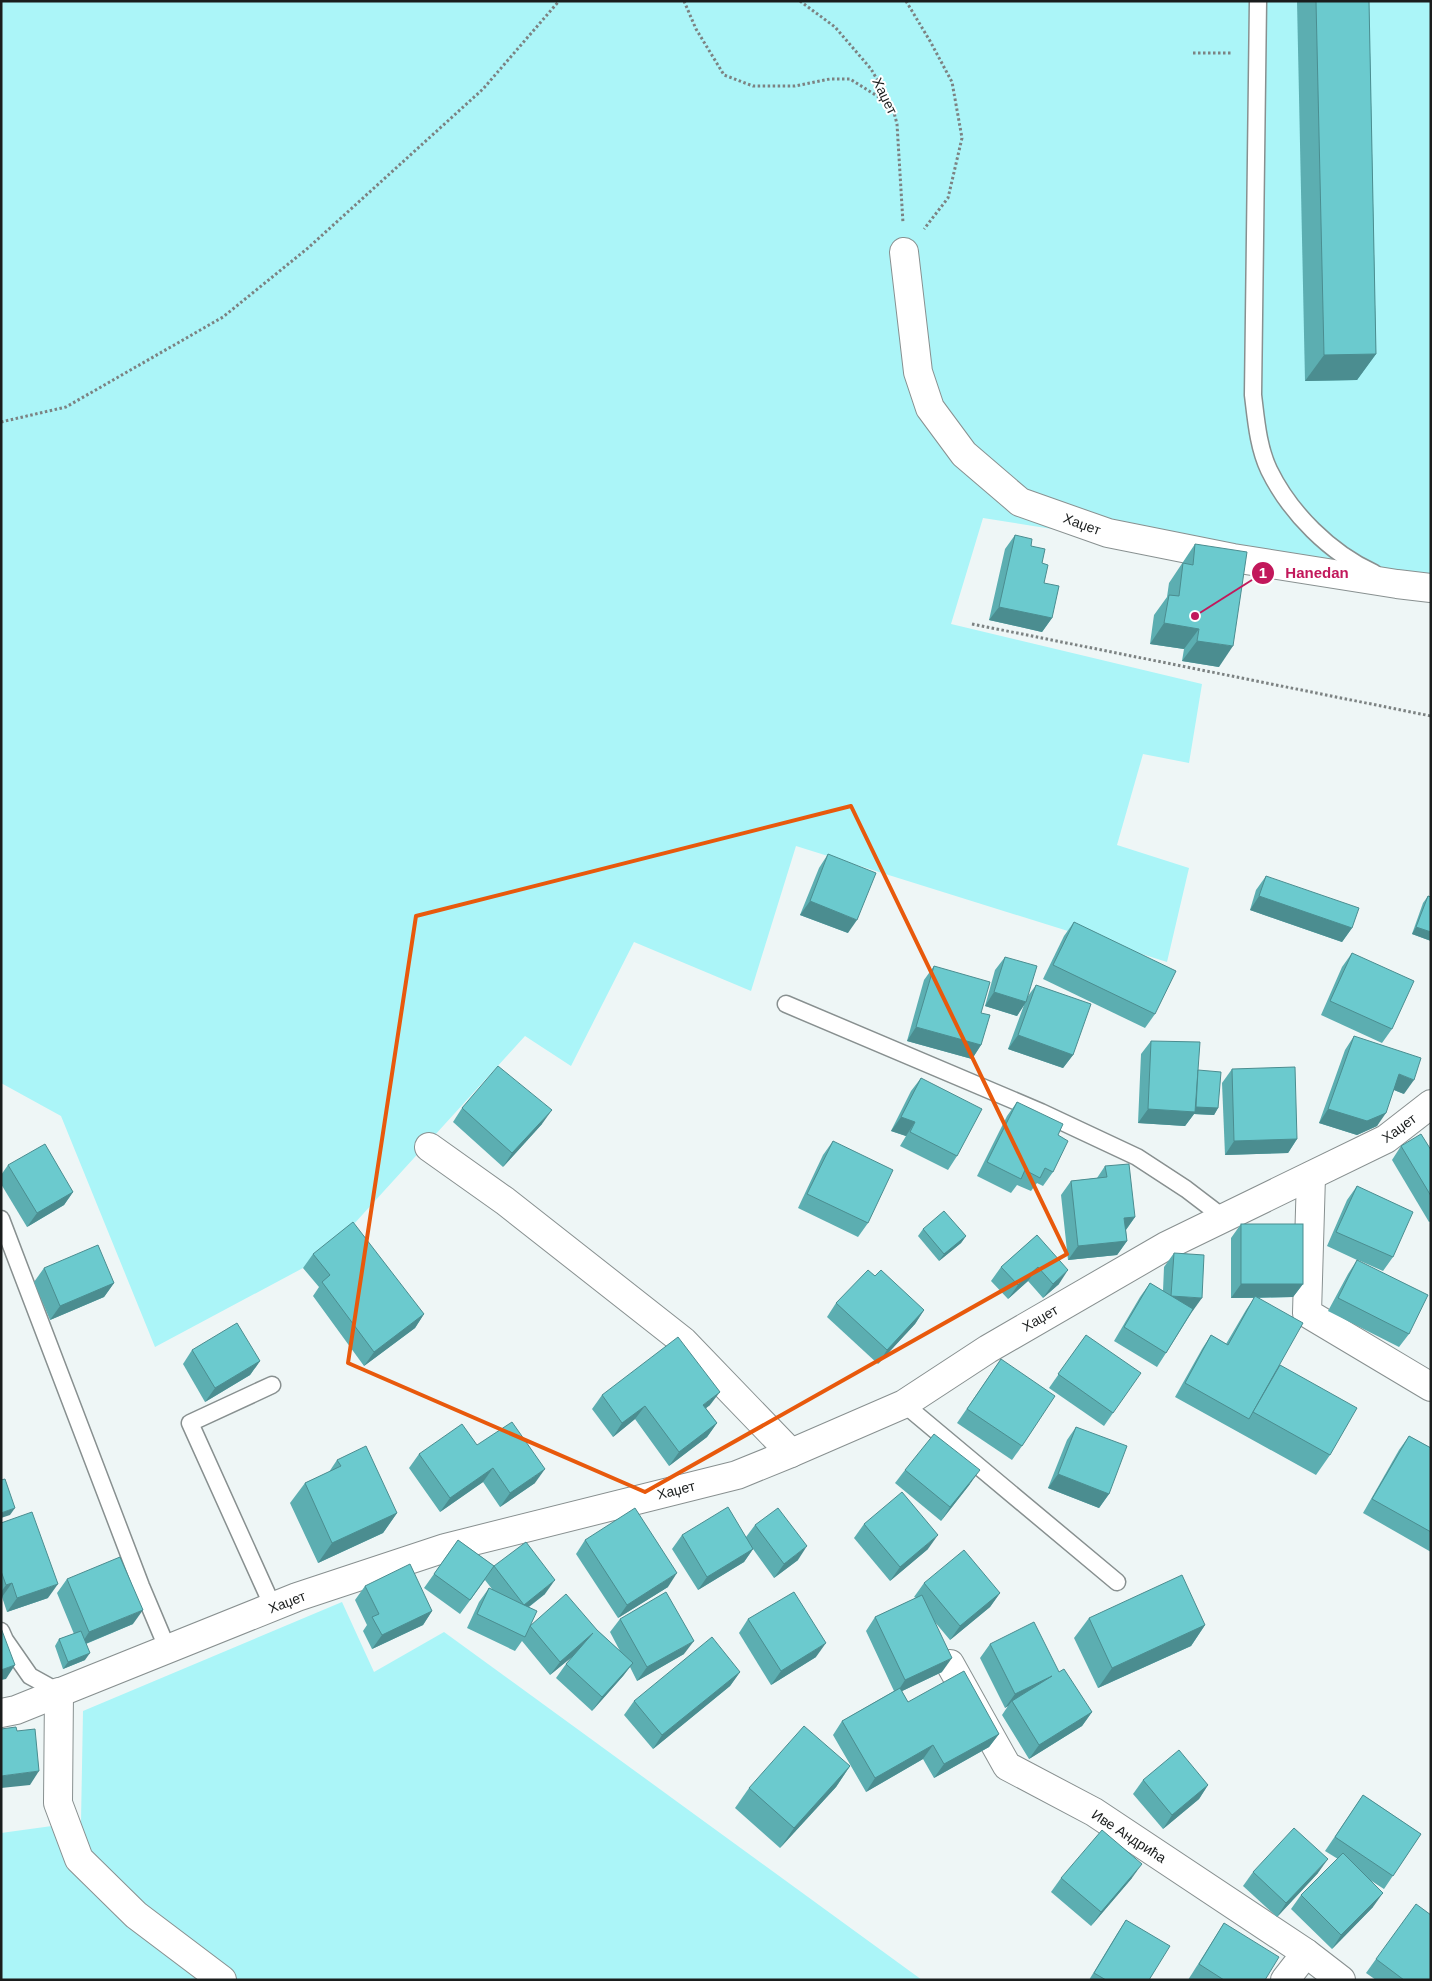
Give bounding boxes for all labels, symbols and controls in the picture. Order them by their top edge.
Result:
street label: Хаџет [869,75,901,117]
street label: Хаџет [1061,510,1103,538]
callout: Hanedan [1251,558,1359,588]
text: 1 [1259,564,1267,581]
text: Hanedan [1285,564,1349,581]
street label: Хаџет [1379,1110,1420,1146]
street label: Хаџет [1019,1301,1061,1335]
street label: Хаџет [655,1477,697,1502]
street label: Хаџет [266,1587,308,1616]
street label: Иве Андрића [1089,1806,1169,1866]

